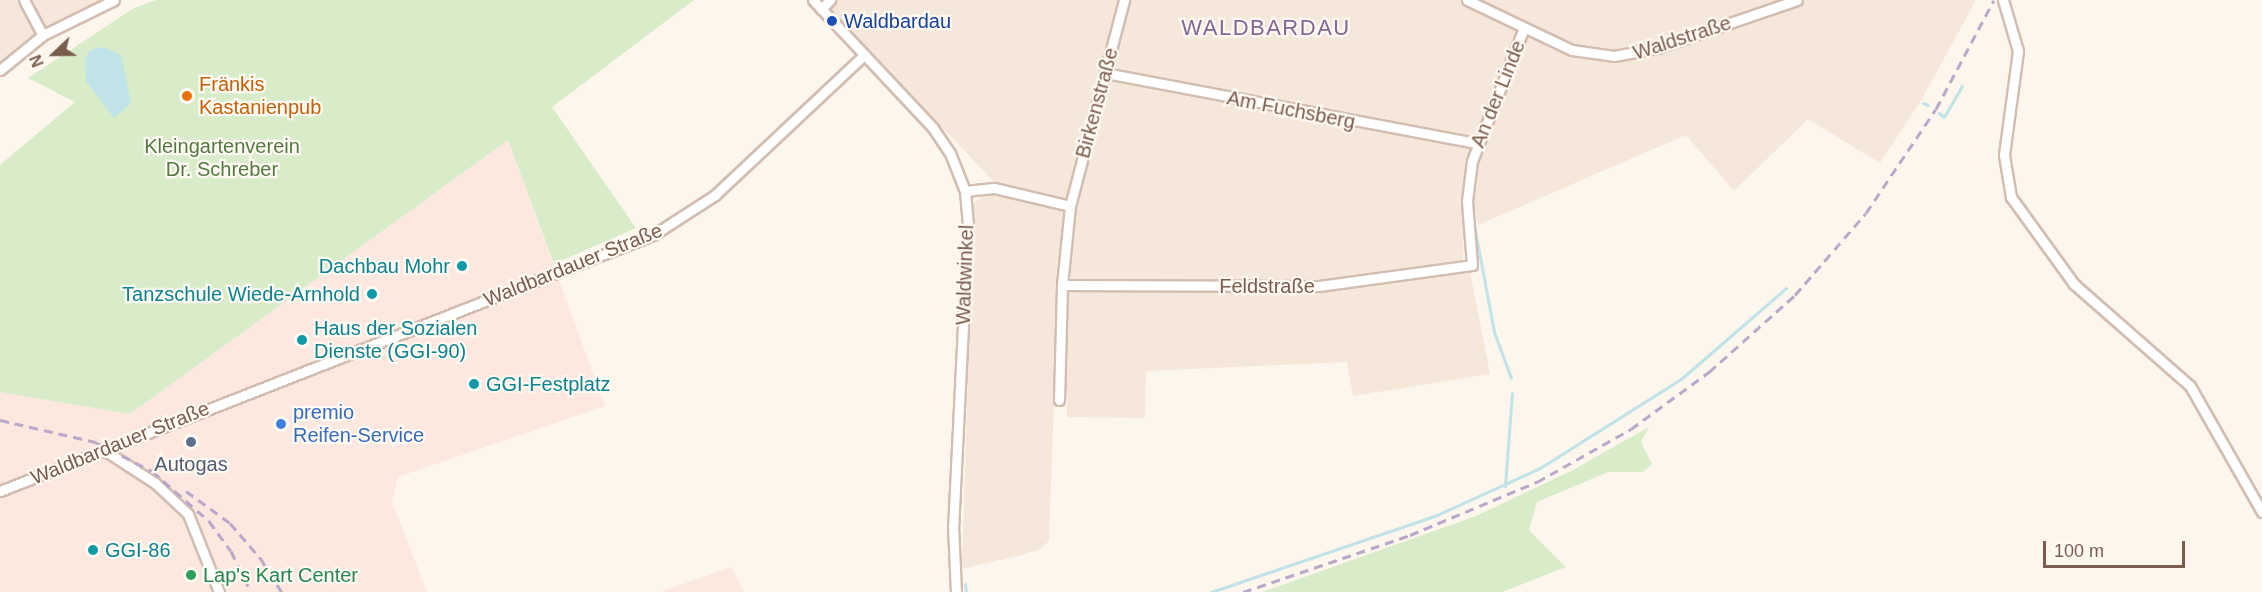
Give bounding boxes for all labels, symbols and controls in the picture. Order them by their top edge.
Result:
place label: Waldbardau [844,9,951,33]
street label: Waldstraße [1630,11,1734,65]
marker: Waldbardau [825,14,839,28]
district label: WALDBARDAU [1181,15,1351,41]
north arrow [24,24,84,84]
street label: An der Linde [1466,37,1530,151]
street label: Birkenstraße [1071,45,1123,161]
text: N [27,52,47,69]
place label: Fränkis Kastanienpub [199,72,321,119]
street label: Am Fuchsberg [1225,86,1357,134]
marker: Fränkis Kastanienpub [180,89,194,103]
park label: Kleingartenverein Dr. Schreber [144,134,300,181]
street label: Waldbardauer Straße [480,218,666,312]
street label: Waldwinkel [951,224,979,326]
place label: Dachbau Mohr [319,254,450,278]
marker: Dachbau Mohr [455,259,469,273]
street label: Feldstraße [1219,274,1315,298]
place label: Tanzschule Wiede-Arnhold [122,282,360,306]
marker: Tanzschule Wiede-Arnhold [365,287,379,301]
place label: Haus der Sozialen Dienste (GGI-90) [314,316,477,363]
marker: Haus der Sozialen Dienste (GGI-90) [295,333,309,347]
place label: GGI-Festplatz [486,372,610,396]
marker: GGI-Festplatz [467,377,481,391]
street label: Waldbardauer Straße [27,396,213,490]
place label: premio Reifen-Service [293,400,424,447]
marker: premio Reifen-Service [274,417,288,431]
marker: Autogas [184,435,198,449]
place label: Autogas [154,452,228,476]
scale bar [2046,529,2188,567]
place label: GGI-86 [105,538,171,562]
text: 100 m [2054,541,2104,561]
marker: GGI-86 [86,543,100,557]
place label: Lap's Kart Center [203,563,358,587]
marker: Lap's Kart Center [184,568,198,582]

